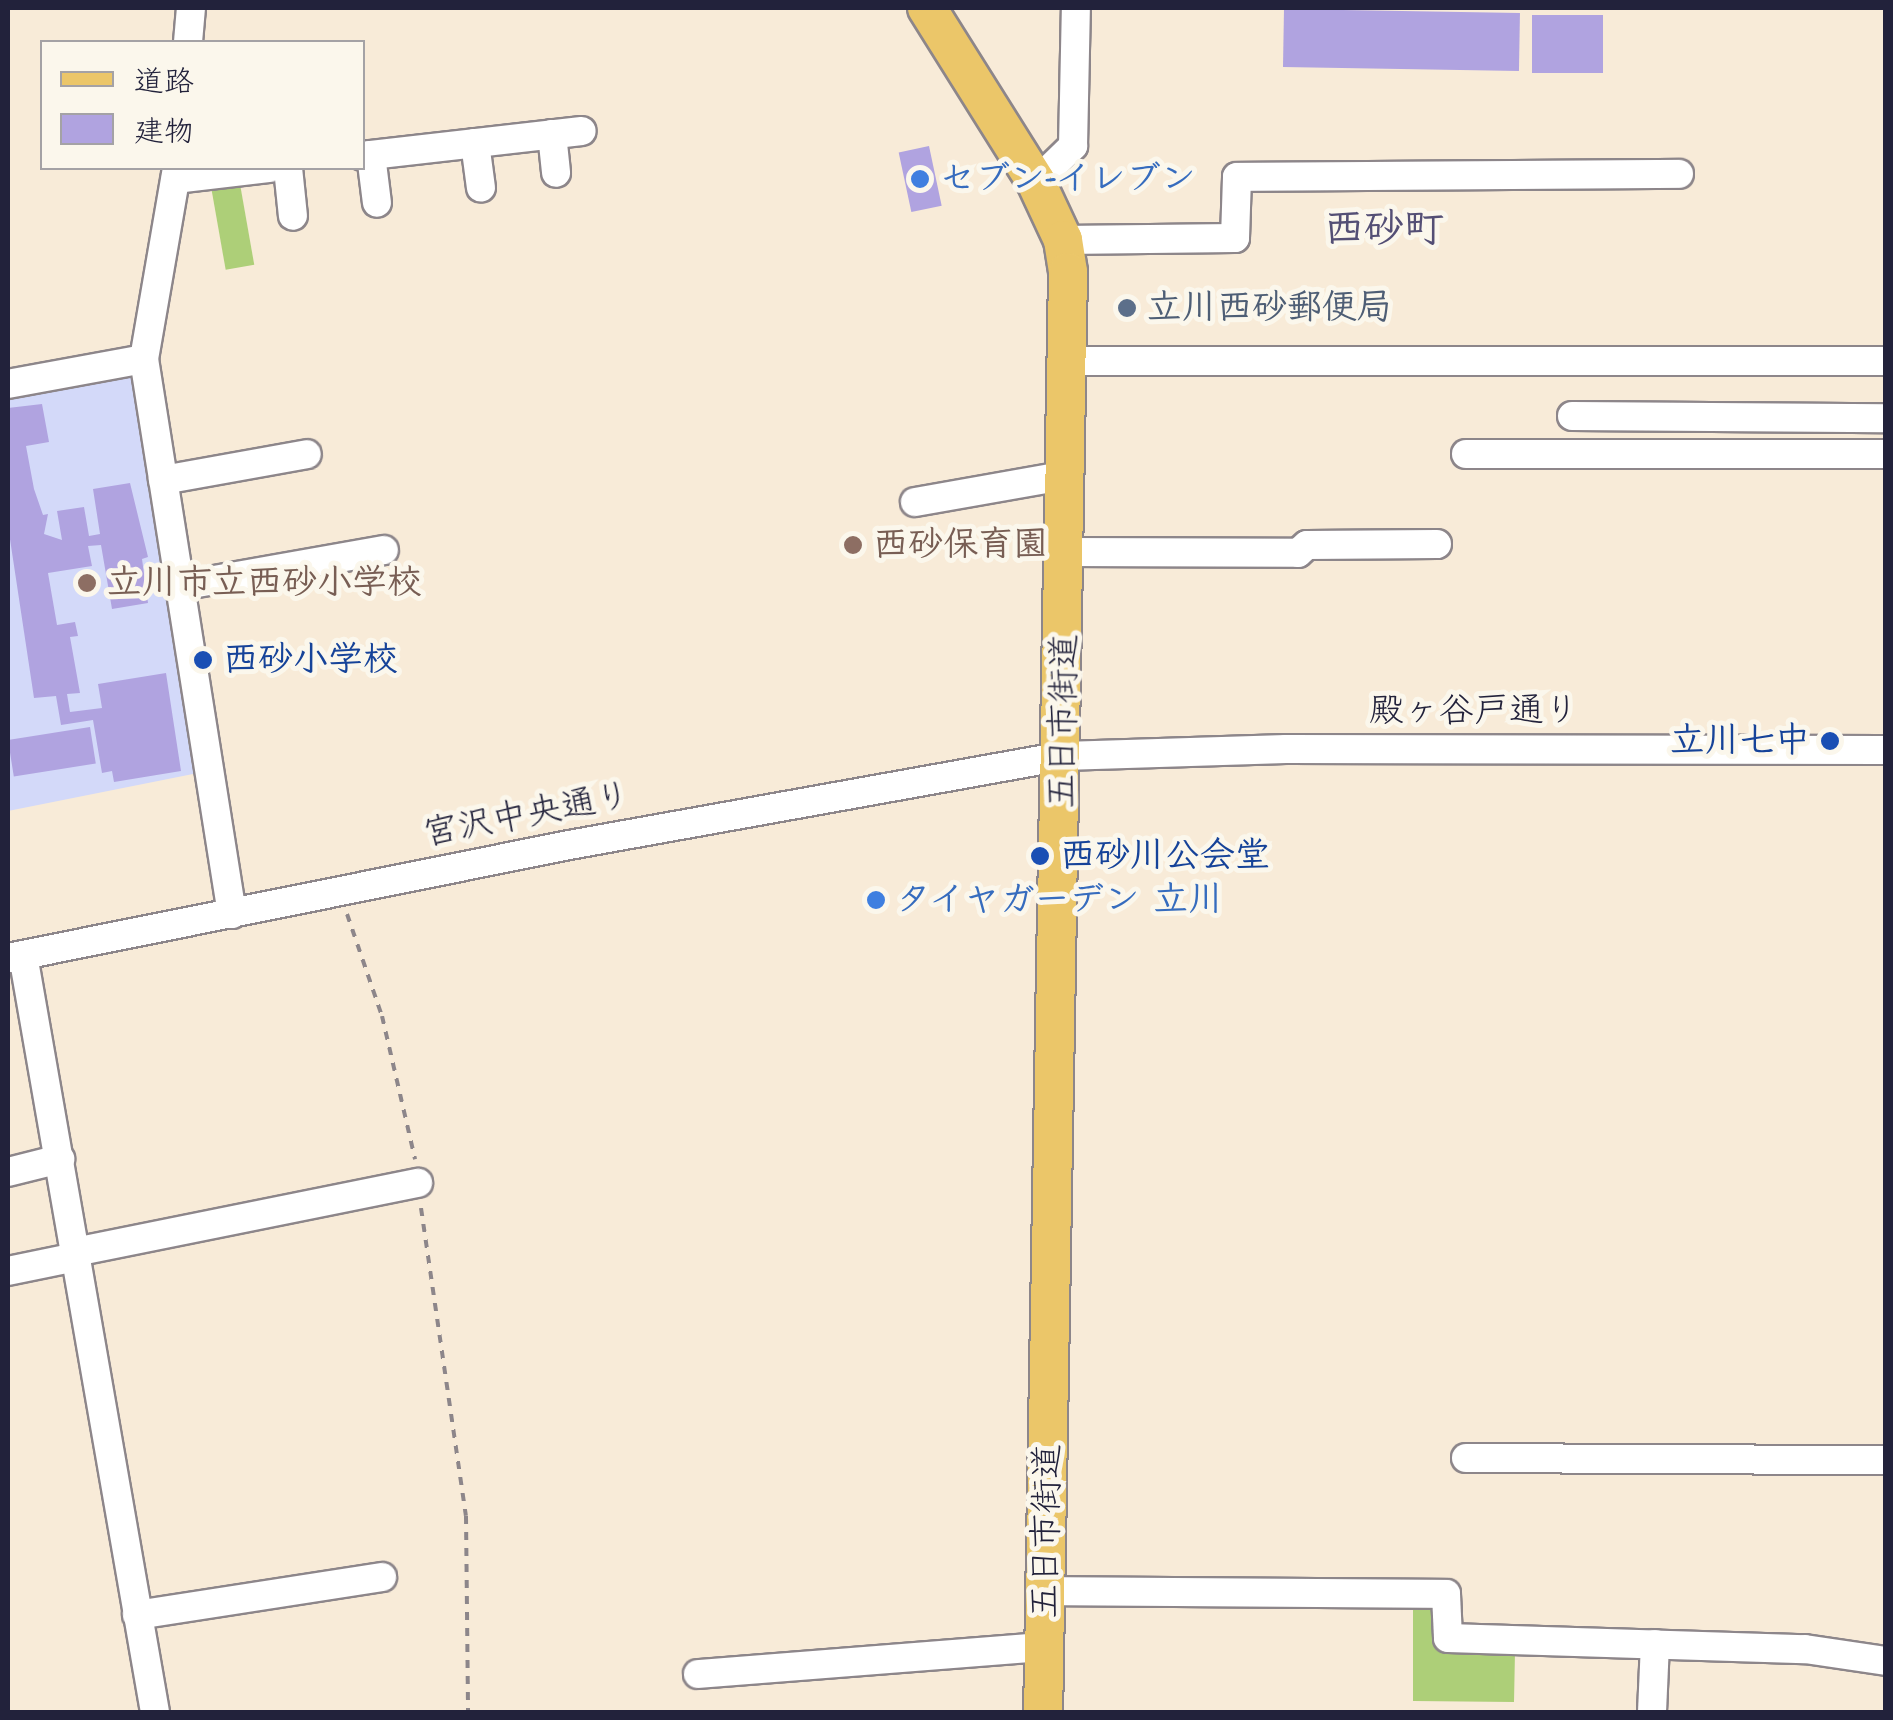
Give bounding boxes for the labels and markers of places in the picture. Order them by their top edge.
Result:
place label: セブン-イレブン [940,158,1196,200]
marker: セブン-イレブン [909,168,931,190]
place label: 立川西砂郵便局 [1147,287,1392,329]
marker: 立川西砂郵便局 [1116,297,1138,319]
place label: 西砂保育園 [873,524,1048,566]
marker: 西砂保育園 [842,534,864,556]
place label: 立川市立西砂小学校 [107,562,422,604]
marker: 立川市立西砂小学校 [76,572,98,594]
place label: 西砂小学校 [223,639,398,681]
marker: 西砂小学校 [192,649,214,671]
place label: 立川七中 [1670,720,1810,762]
marker: 立川七中 [1819,730,1841,752]
place label: 西砂川公会堂 [1060,835,1270,877]
marker: 西砂川公会堂 [1029,845,1051,867]
place label: タイヤガーデン 立川 [896,879,1225,921]
marker: タイヤガーデン 立川 [865,889,887,911]

